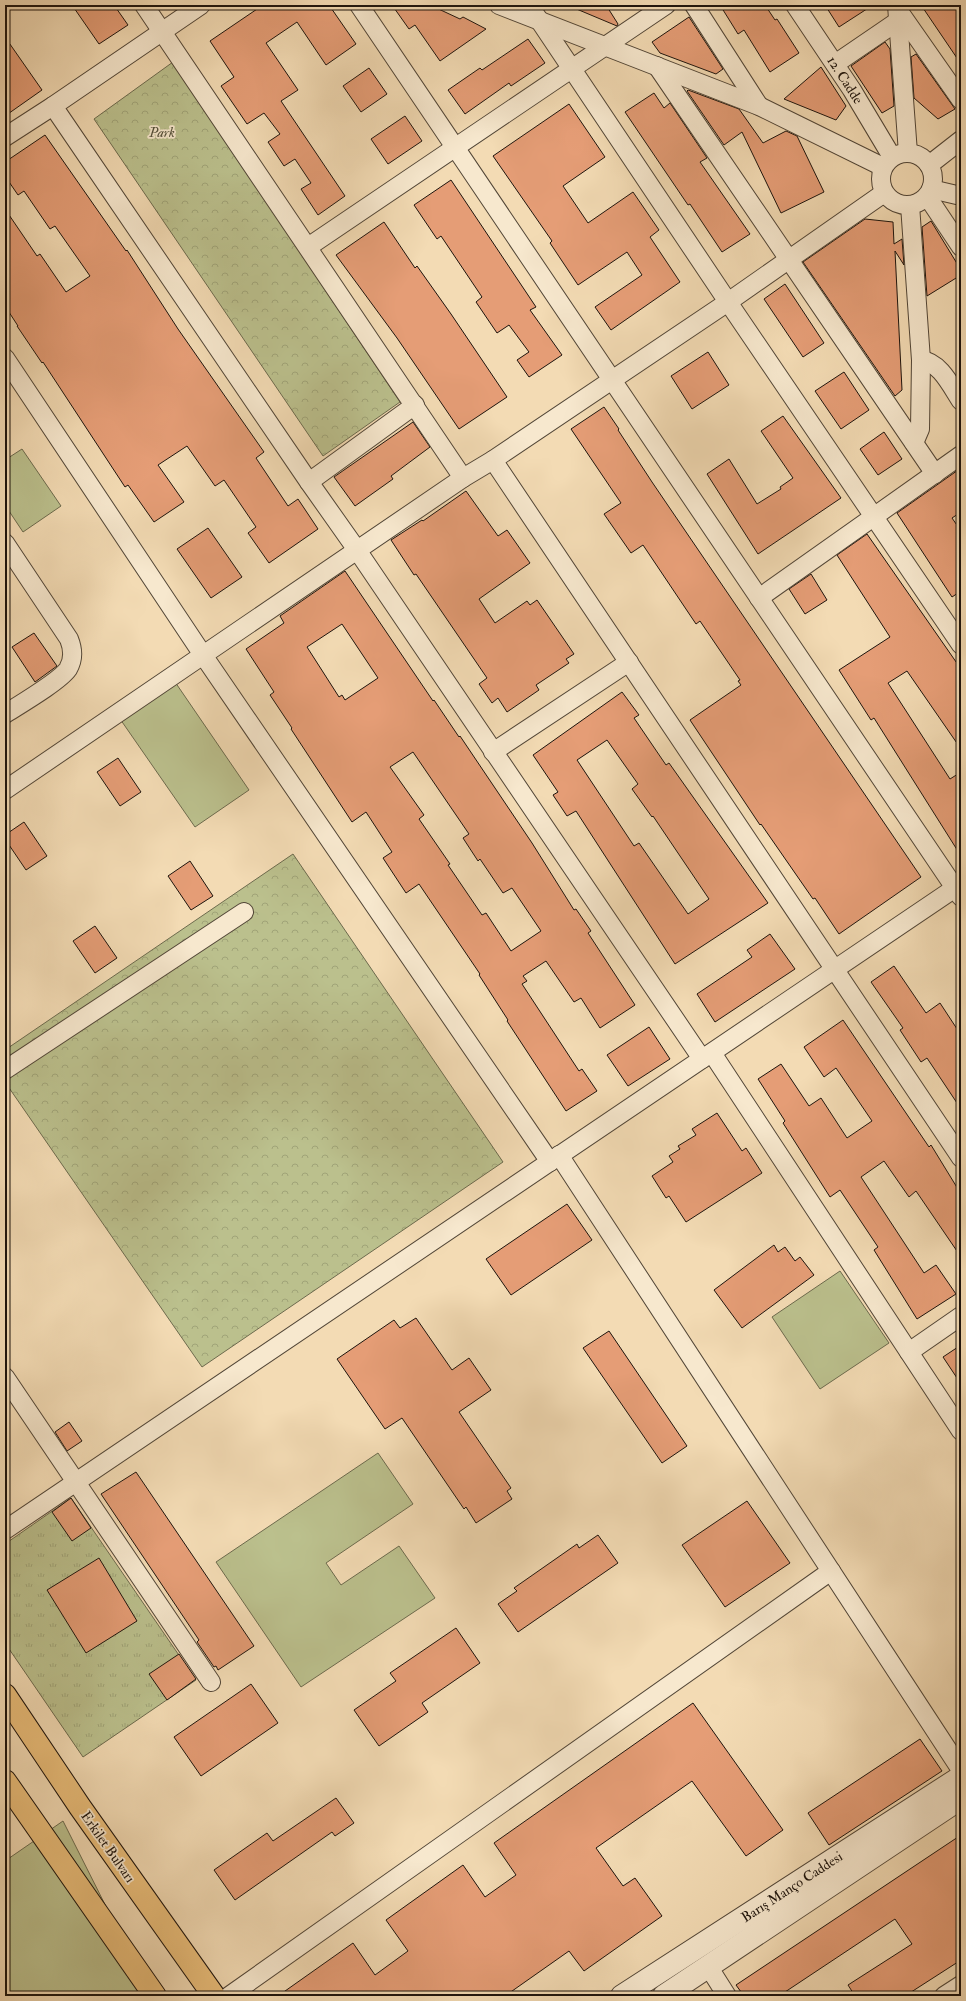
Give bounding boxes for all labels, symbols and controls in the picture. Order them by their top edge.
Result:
street label: 12. Cadde [823,53,867,107]
park label: Park [148,124,175,141]
street label: Erkilet Bulvarı [77,1808,139,1886]
street label: Barış Manço Caddesi [738,1848,846,1926]

